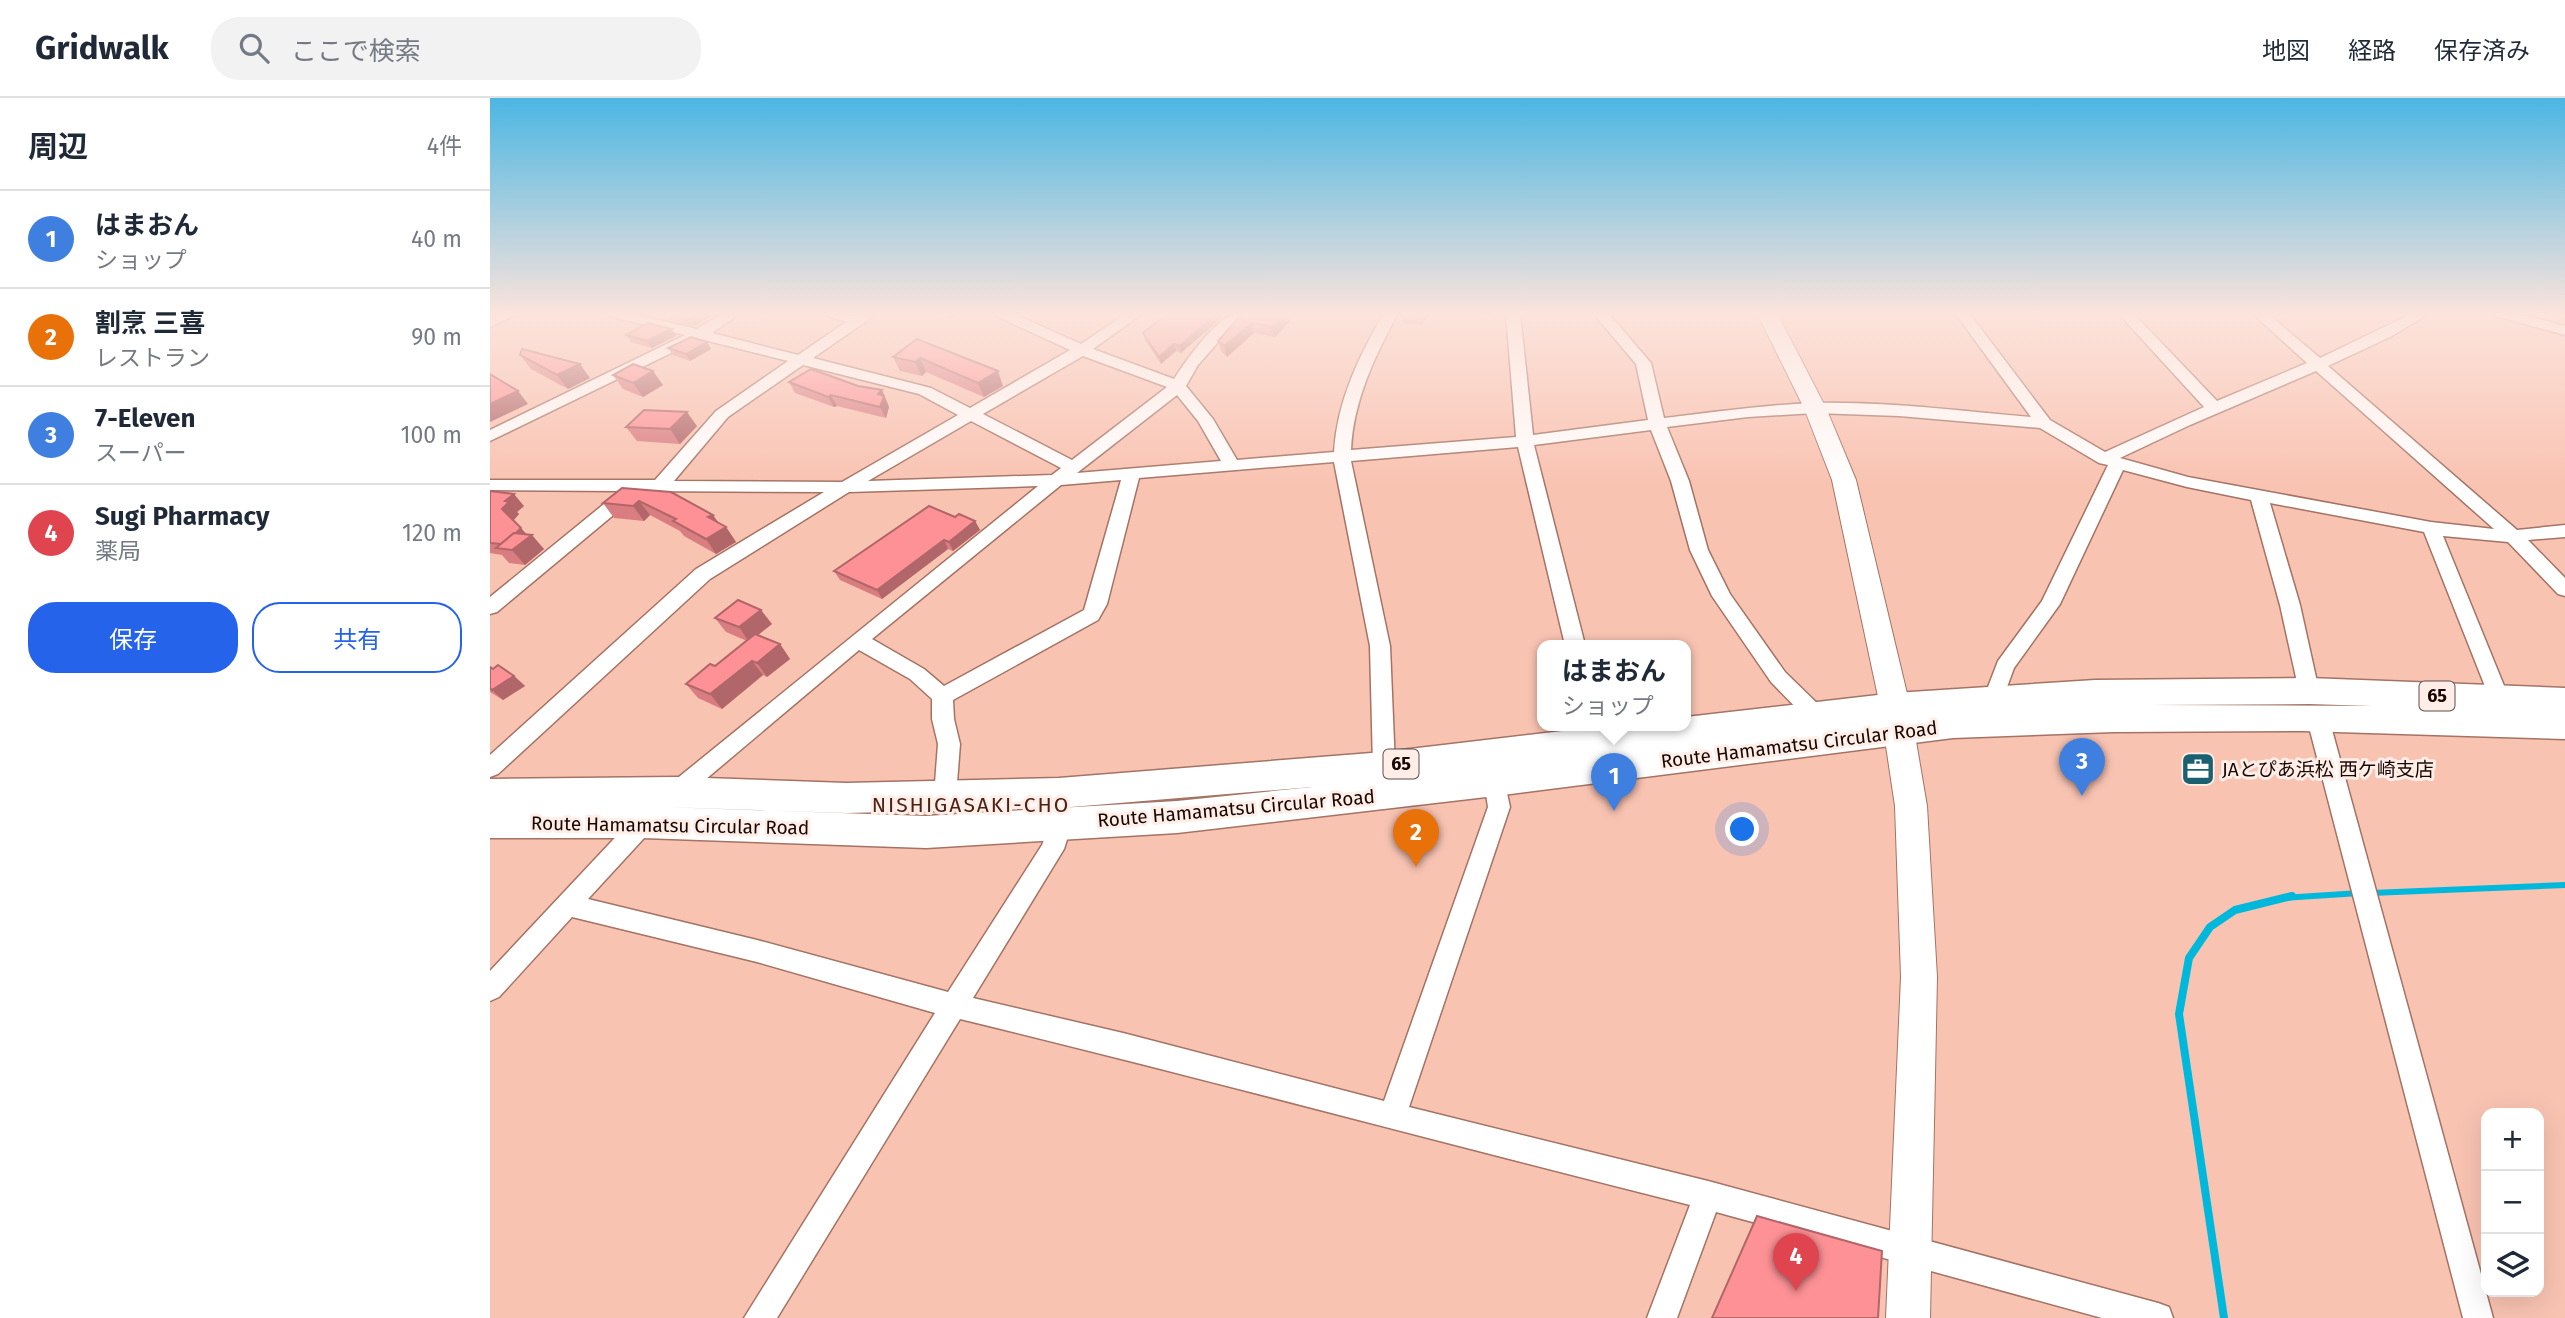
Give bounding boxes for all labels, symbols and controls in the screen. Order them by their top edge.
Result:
search box [211,17,701,80]
text: Gridwalk [35,28,169,68]
icon: search [235,29,273,67]
text: ここで検索 [291,36,421,67]
text: 地図 [2262,37,2310,65]
text: 経路 [2348,37,2396,65]
text: 保存済み [2434,37,2530,65]
text: 周辺 [28,129,88,165]
text: 4件 [427,132,462,160]
text: はまおん [95,210,199,241]
text: 1 [46,225,56,253]
text: 40 m [411,225,462,253]
text: ショップ [95,246,187,274]
text: 割烹 三喜 [95,308,205,339]
text: 2 [45,323,57,351]
text: 90 m [411,323,462,351]
text: レストラン [95,344,210,372]
text: 7-Eleven [95,403,195,434]
text: 3 [45,421,57,449]
text: 100 m [401,421,462,449]
text: スーパー [95,439,187,467]
text: Sugi Pharmacy [95,501,269,532]
text: 4 [45,519,58,547]
text: 120 m [402,519,462,547]
text: 薬局 [95,537,141,565]
button: 保存 [28,602,238,673]
button: 共有 [252,602,462,673]
popup [1537,640,1691,731]
text: はまおん [1562,656,1666,687]
road number: 65 [2420,682,2455,710]
text: ショップ [1562,692,1654,720]
street label: Route Hamamatsu Circular Road [1660,716,1939,773]
pin: 3 [2059,738,2105,796]
road number: 65 [1384,750,1418,778]
office icon: JAとぴあ浜松 西ケ崎支店 [2179,750,2217,788]
pin: 1 [1591,753,1637,811]
place label: JAとぴあ浜松 西ケ崎支店 [2222,758,2434,781]
street label: Route Hamamatsu Circular Road [1096,785,1376,832]
district label: NISHIGASAKI-CHO [872,792,1070,818]
pin: 2 [1393,809,1439,867]
street label: Route Hamamatsu Circular Road [531,812,809,839]
your location [1725,812,1759,846]
map controls [2481,1108,2544,1297]
button: + [2481,1108,2544,1171]
button: − [2481,1171,2544,1234]
pin: 4 [1773,1233,1819,1291]
button: layers [2481,1234,2544,1297]

